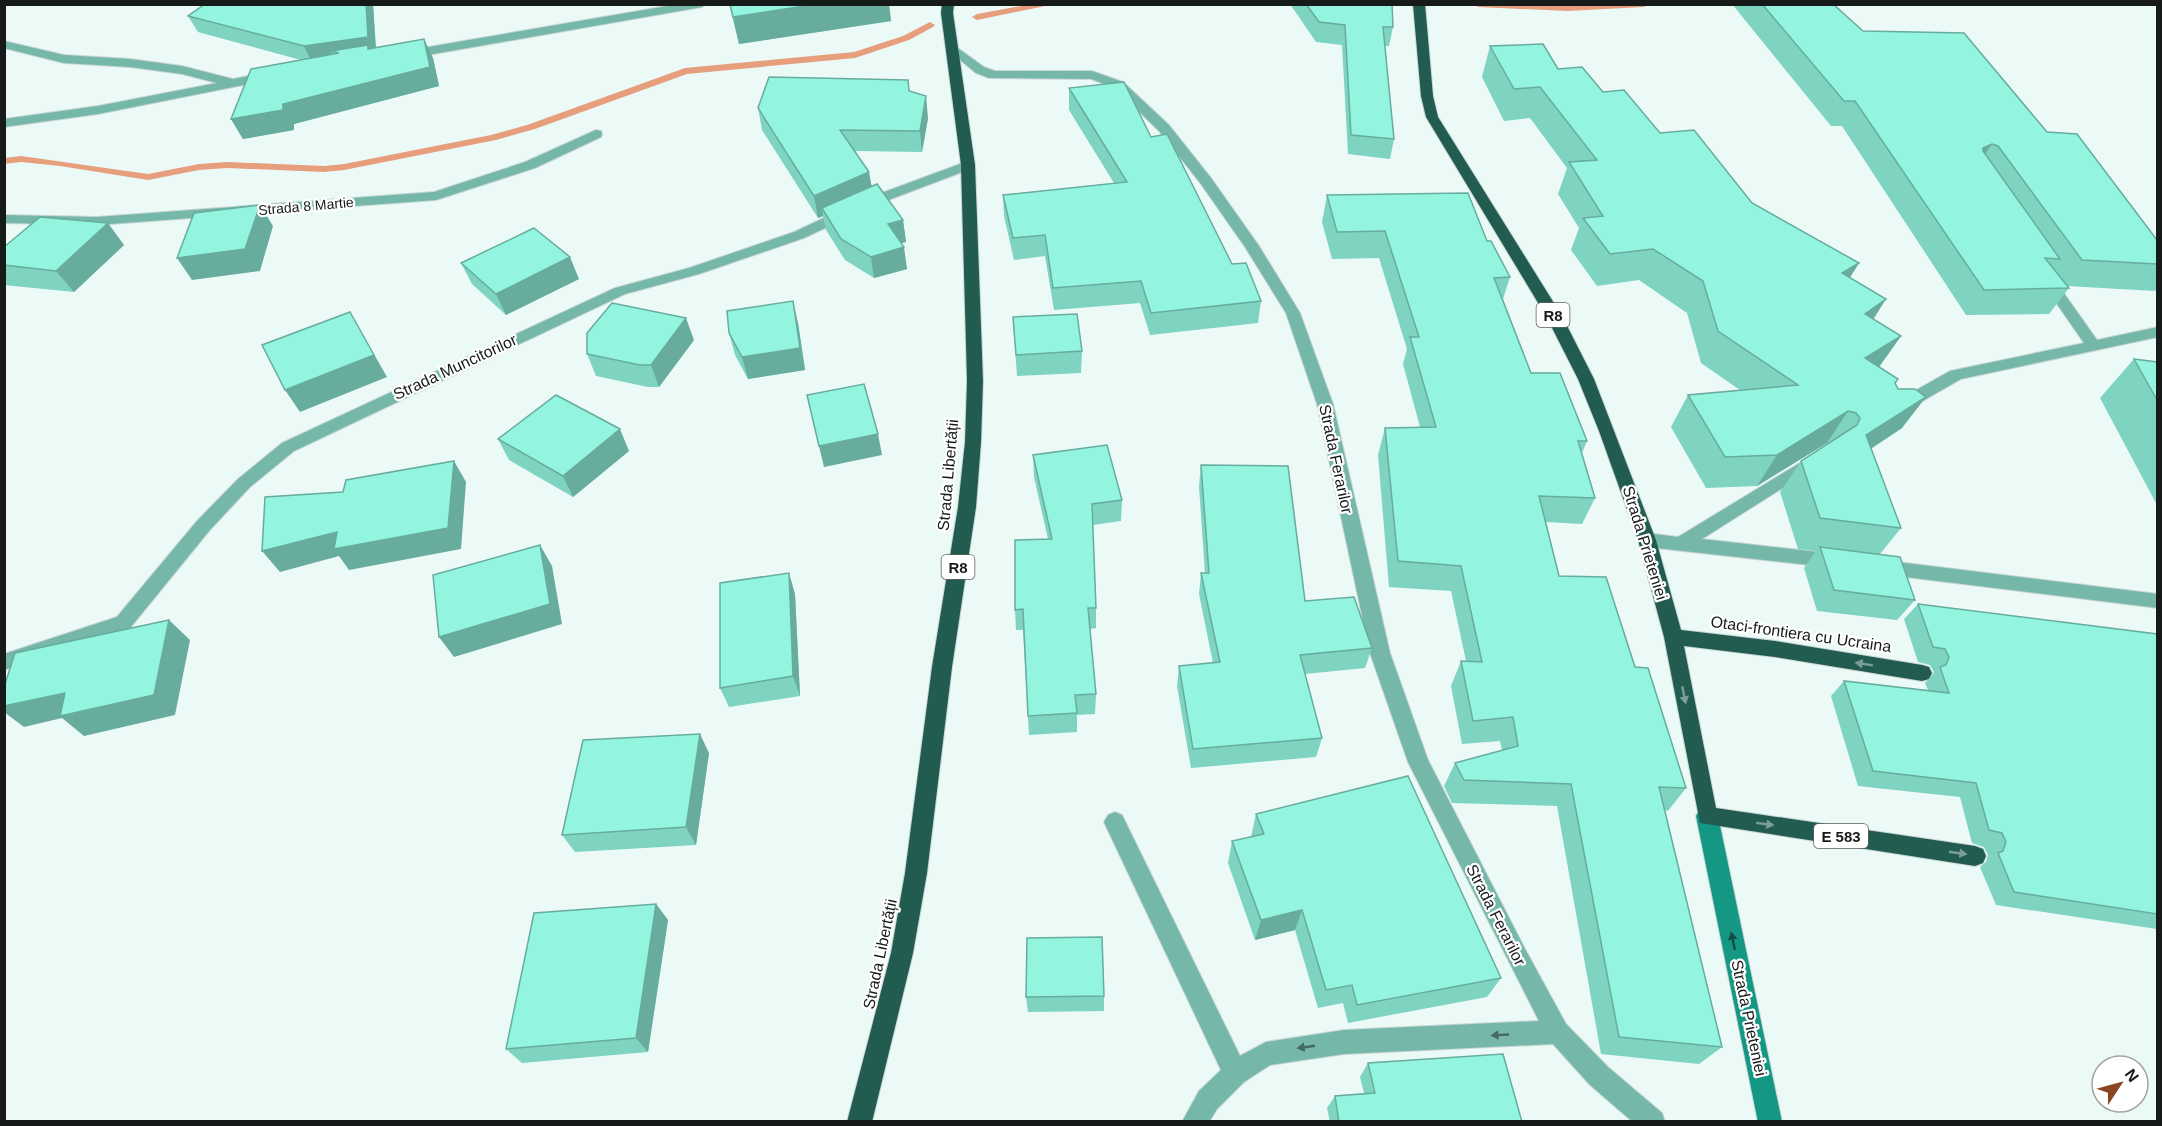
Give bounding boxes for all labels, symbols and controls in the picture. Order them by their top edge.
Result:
street label: Strada 8 Martie [258,194,355,218]
road number: R8 [1536,303,1570,327]
street label: Strada Muncitorilor [391,331,520,403]
street label: Strada Ferarilor [1316,403,1356,516]
street label: Strada Libertății [935,418,961,532]
street label: Strada Prieteniei [1620,484,1670,602]
road number: R8 [942,555,974,579]
street label: Otaci-frontiera cu Ucraina [1710,613,1893,655]
one-way arrow [1855,659,1874,668]
one-way arrow [1680,686,1689,705]
one-way arrow [1756,820,1775,829]
road number: E 583 [1814,824,1868,848]
one-way arrow [1948,849,1967,858]
street label: Strada Ferarilor [1463,862,1529,969]
street label: Strada Libertății [860,897,900,1011]
one-way arrow [1728,931,1737,950]
street label: Strada Prieteniei [1728,958,1770,1078]
one-way arrow [1491,1030,1510,1039]
one-way arrow [1296,1042,1315,1051]
north arrow [2090,1054,2150,1114]
text: N [2121,1066,2142,1085]

